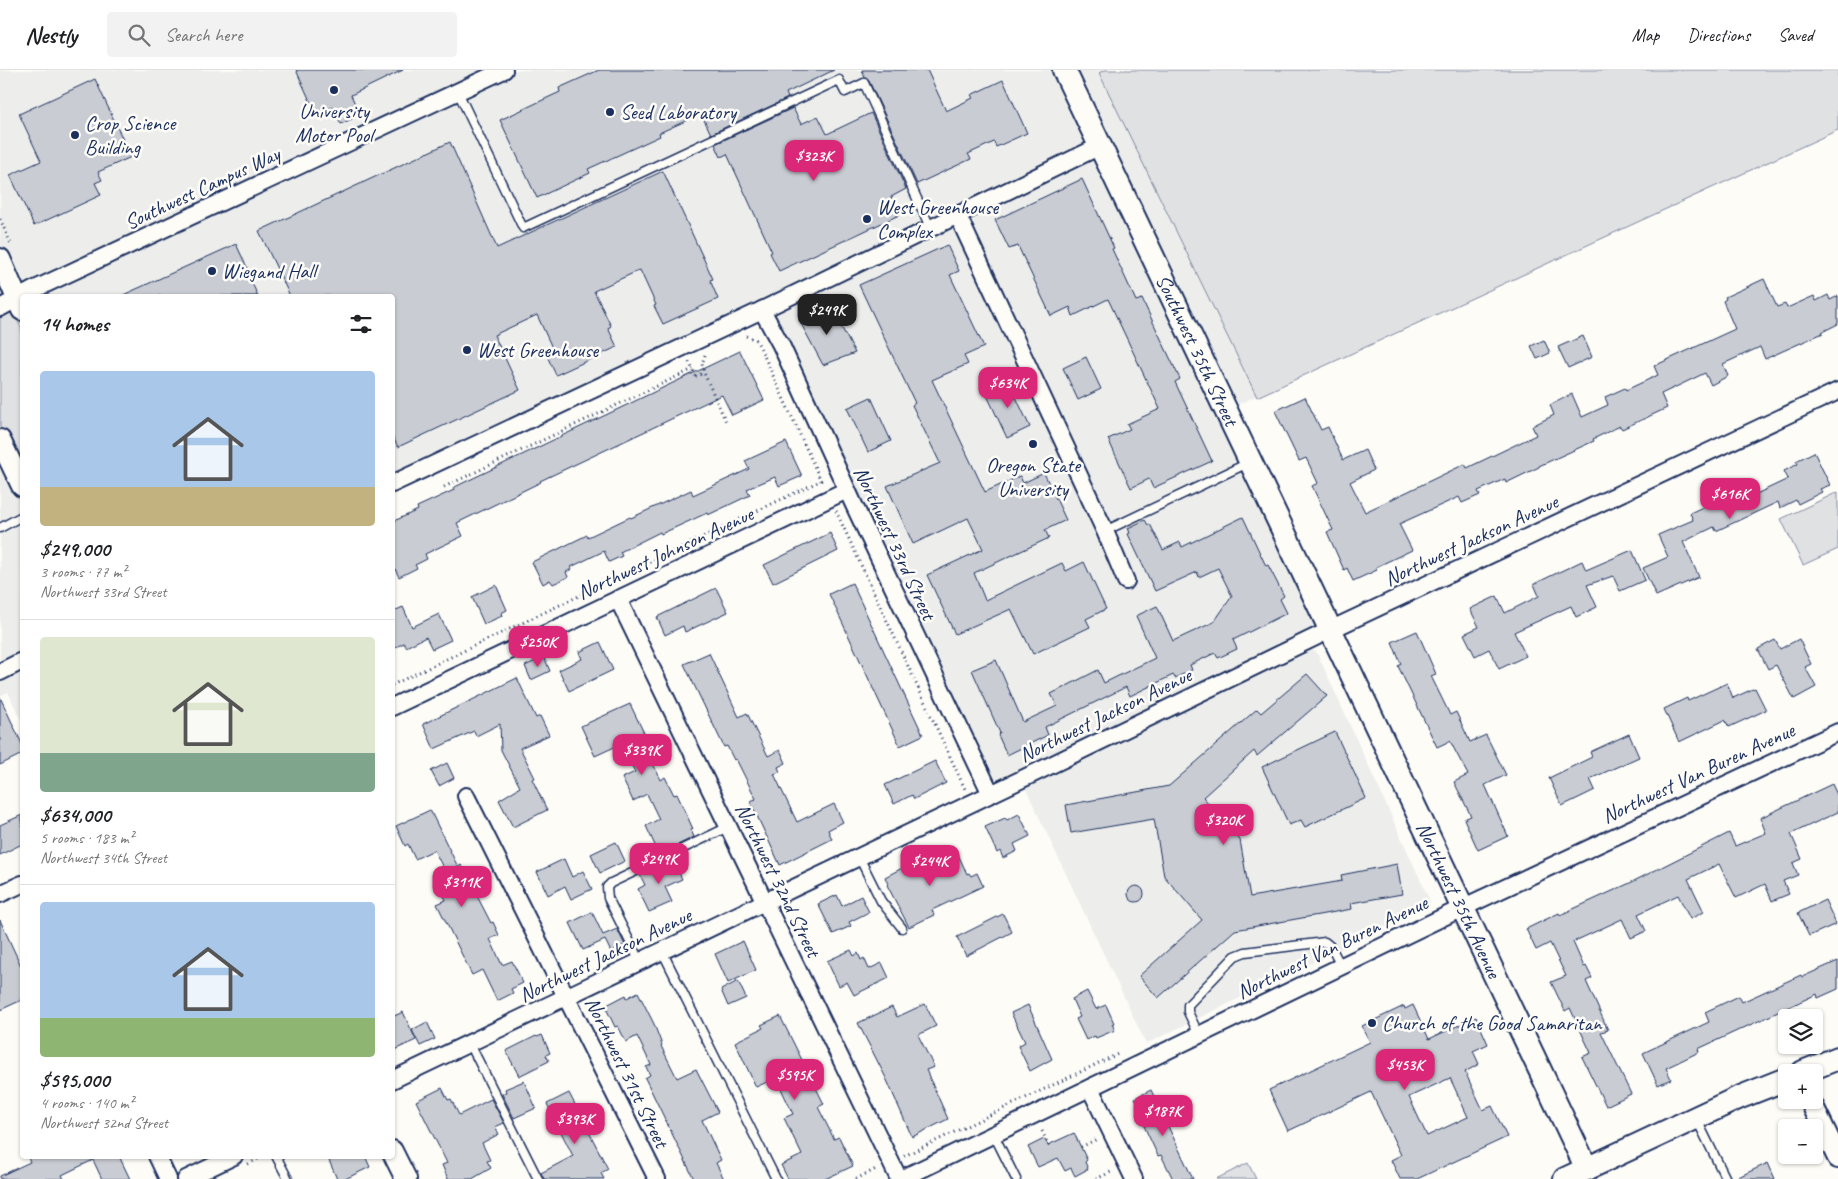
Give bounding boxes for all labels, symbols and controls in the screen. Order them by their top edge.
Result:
search box [107,12,457,57]
text: Nestly [25,20,77,50]
icon: search [125,21,153,49]
text: Search here [165,23,242,47]
text: Map [1632,24,1659,46]
text: Directions [1687,24,1750,46]
text: Saved [1778,24,1813,46]
marker: University Motor Pool [328,84,340,96]
place label: University Motor Pool [295,98,376,148]
place label: Seed Laboratory [620,99,738,125]
marker: Seed Laboratory [604,106,616,118]
place label: Crop Science Building [85,110,178,160]
marker: Crop Science Building [69,129,81,141]
street label: Southwest Campus Way [120,140,285,235]
pin: $323K [779,140,849,182]
text: $323K [796,146,832,166]
place label: West Greenhouse Complex [877,194,999,244]
marker: West Greenhouse Complex [861,213,873,225]
place label: Wiegand Hall [222,258,319,284]
marker: Wiegand Hall [206,265,218,277]
street label: Southwest 35th Street [1150,270,1245,432]
pin: $249K [792,294,862,336]
text: $249K [809,300,845,320]
icon: filters [347,310,375,338]
text: 14 homes [40,311,109,337]
place label: West Greenhouse [477,337,599,363]
marker: West Greenhouse [461,344,473,356]
pin: $634K [973,366,1043,409]
text: $634K [989,373,1027,393]
icon: home [163,404,253,494]
marker: Oregon State University [1027,438,1039,450]
place label: Oregon State University [986,452,1082,502]
street label: Northwest 33rd Street [848,462,943,626]
pin: $616K [1695,478,1765,520]
text: $616K [1711,484,1749,504]
street label: Northwest Jackson Avenue [1380,487,1564,592]
street label: Northwest Johnson Avenue [573,500,759,605]
text: $249,000 [40,536,110,562]
text: 3 rooms · 77 m² [40,562,126,582]
text: Northwest 33rd Street [40,582,167,602]
pin: $250K [503,626,573,668]
text: $250K [520,632,556,652]
street label: Northwest Jackson Avenue [1015,661,1197,768]
icon: home [163,669,253,759]
street label: Northwest Van Buren Avenue [1598,716,1799,829]
pin: $339K [607,734,677,776]
text: $339K [624,740,660,760]
street label: Northwest 32nd Street [730,799,827,963]
text: $634,000 [40,802,111,828]
pin: $320K [1189,804,1259,846]
text: $320K [1206,810,1242,830]
street label: Northwest 35th Avenue [1411,818,1508,983]
text: 5 rooms · 183 m² [40,828,134,848]
pin: $249K [624,842,694,885]
pin: $244K [895,844,965,887]
text: Northwest 34th Street [40,848,167,868]
text: $249K [641,849,677,869]
text: $244K [912,851,948,871]
pin: $311K [427,866,497,908]
text: $311K [444,872,480,892]
street label: Northwest Van Buren Avenue [1232,889,1433,1005]
street label: Northwest Jackson Avenue [515,901,697,1008]
icon: home [163,934,253,1024]
street label: Northwest 31st Street [579,992,676,1153]
map controls [1778,1009,1823,1164]
button: layers [1778,1009,1823,1054]
place label: Church of the Good Samaritan [1382,1010,1603,1036]
marker: Church of the Good Samaritan [1366,1017,1378,1029]
pin: $453K [1370,1048,1440,1091]
text: $453K [1387,1055,1423,1075]
pin: $595K [760,1058,830,1101]
button: + [1778,1064,1823,1109]
text: $595K [777,1065,813,1085]
text: $595,000 [40,1067,109,1093]
text: 4 rooms · 140 m² [40,1093,134,1113]
pin: $187K [1128,1094,1198,1137]
text: $187K [1145,1101,1181,1121]
pin: $393K [540,1102,610,1145]
text: $393K [557,1109,593,1129]
text: Northwest 32nd Street [40,1113,168,1133]
button: − [1778,1119,1823,1164]

